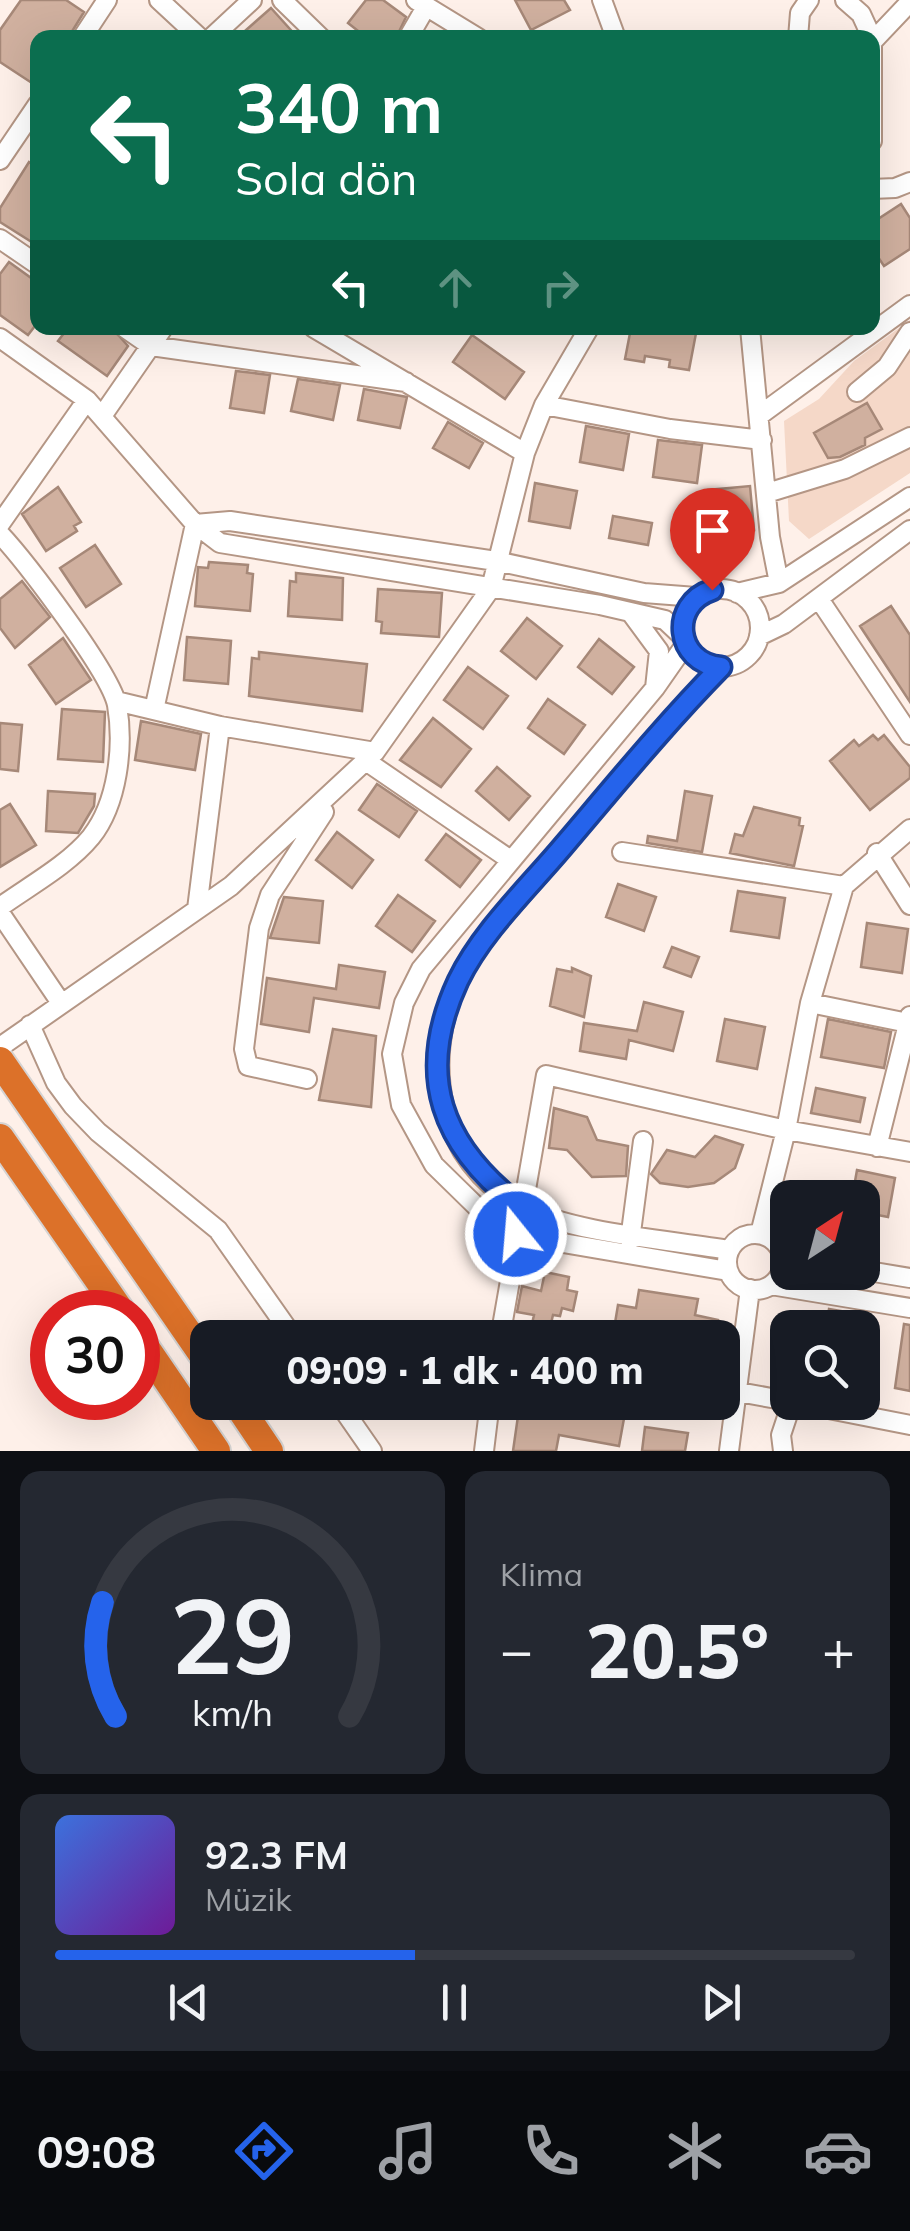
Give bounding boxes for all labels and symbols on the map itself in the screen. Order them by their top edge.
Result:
pin [670,488,755,591]
north arrow [770,1180,880,1290]
position arrow [464,1182,568,1286]
speed limit sign: 30 [30,1290,160,1420]

